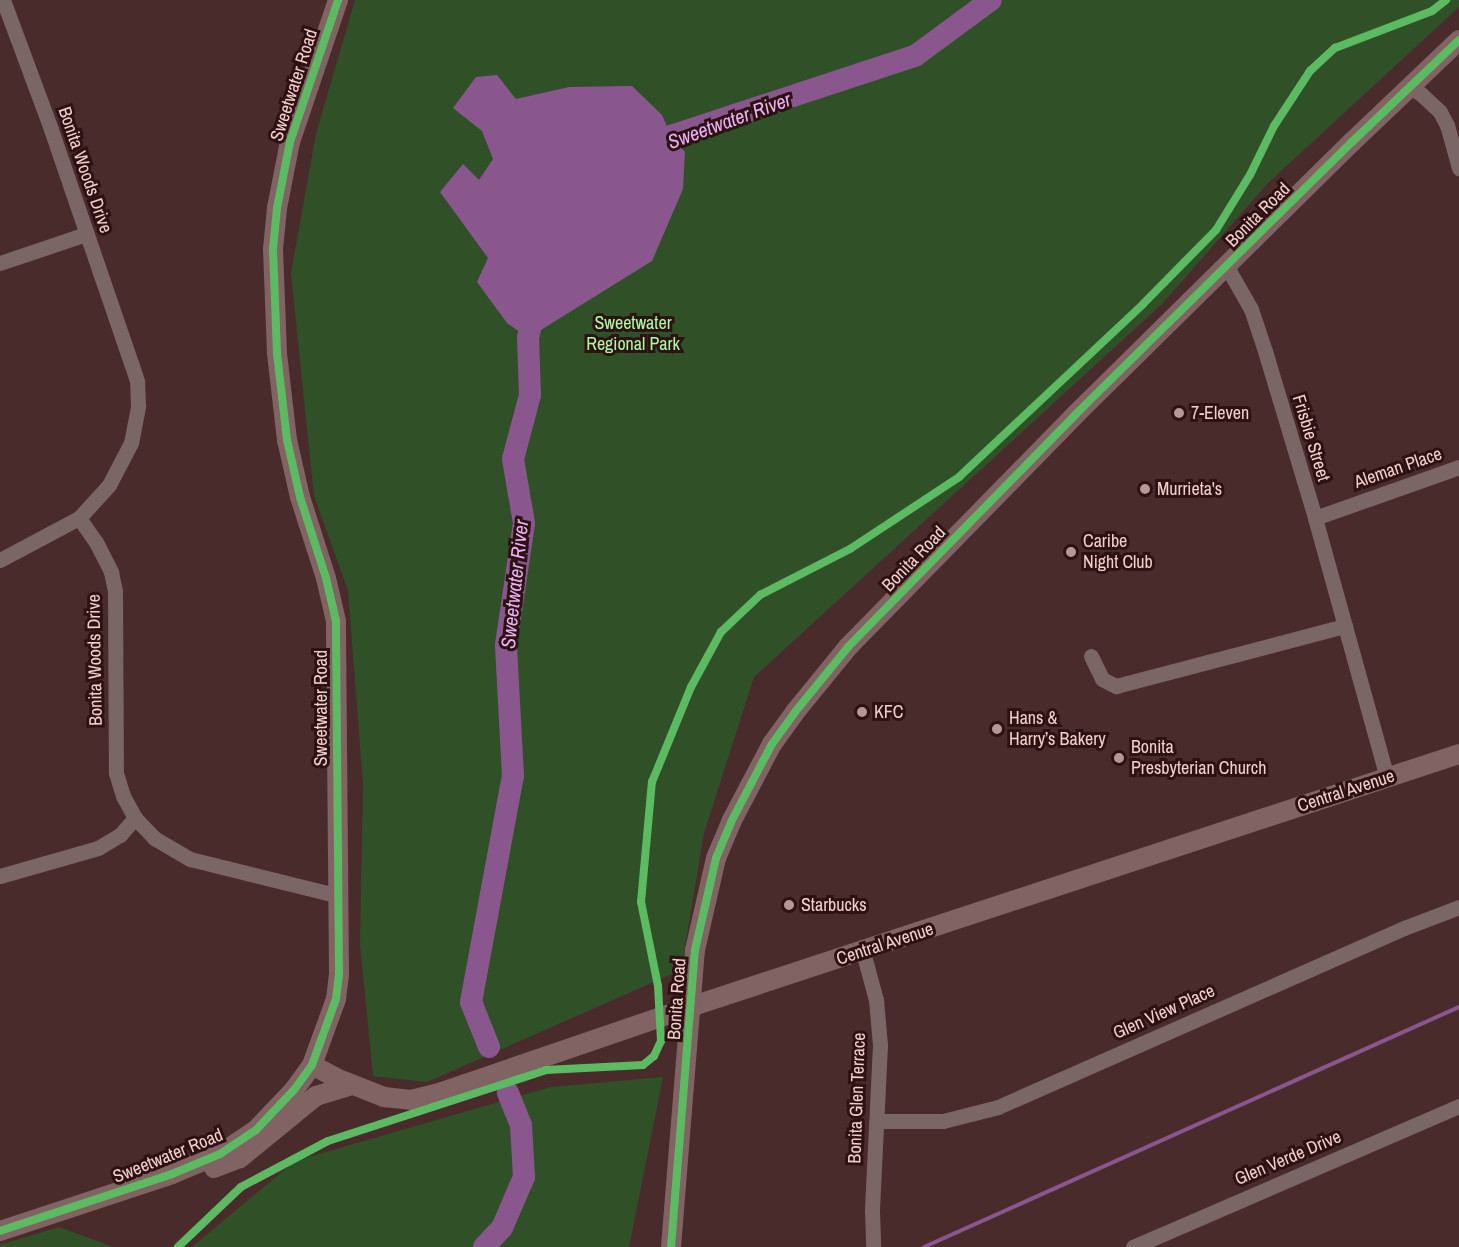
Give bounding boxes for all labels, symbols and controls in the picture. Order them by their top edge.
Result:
street label: Sweetwater Road [266,26,322,144]
water label: Sweetwater River [664,87,794,153]
street label: Bonita Woods Drive [53,104,117,236]
street label: Bonita Road [1221,178,1295,252]
park label: Sweetwater Regional Park [586,313,680,356]
street label: Frisbie Street [1288,392,1334,484]
place label: 7-Eleven [1191,402,1249,424]
marker: 7-Eleven [1172,406,1186,420]
street label: Aleman Place [1351,443,1445,493]
place label: Murrieta's [1157,478,1222,500]
marker: Murrieta's [1138,482,1152,496]
water label: Sweetwater River [495,518,533,650]
street label: Bonita Road [878,522,950,596]
place label: Caribe Night Club [1083,531,1153,574]
marker: Caribe Night Club [1064,545,1078,559]
street label: Bonita Woods Drive [83,594,107,726]
street label: Sweetwater Road [310,650,332,766]
place label: KFC [874,701,904,723]
marker: KFC [855,705,869,719]
place label: Hans & Harry’s Bakery [1009,708,1106,750]
marker: Hans & Harry’s Bakery [990,722,1004,736]
place label: Bonita Presbyterian Church [1131,737,1266,780]
marker: Bonita Presbyterian Church [1112,751,1126,765]
street label: Central Avenue [1294,765,1398,817]
place label: Starbucks [801,894,867,916]
marker: Starbucks [782,898,796,912]
street label: Central Avenue [833,918,937,970]
street label: Bonita Road [663,957,691,1041]
street label: Glen View Place [1110,980,1218,1044]
street label: Bonita Glen Terrace [844,1032,870,1164]
street label: Sweetwater Road [110,1124,226,1188]
street label: Glen Verde Drive [1232,1126,1344,1190]

